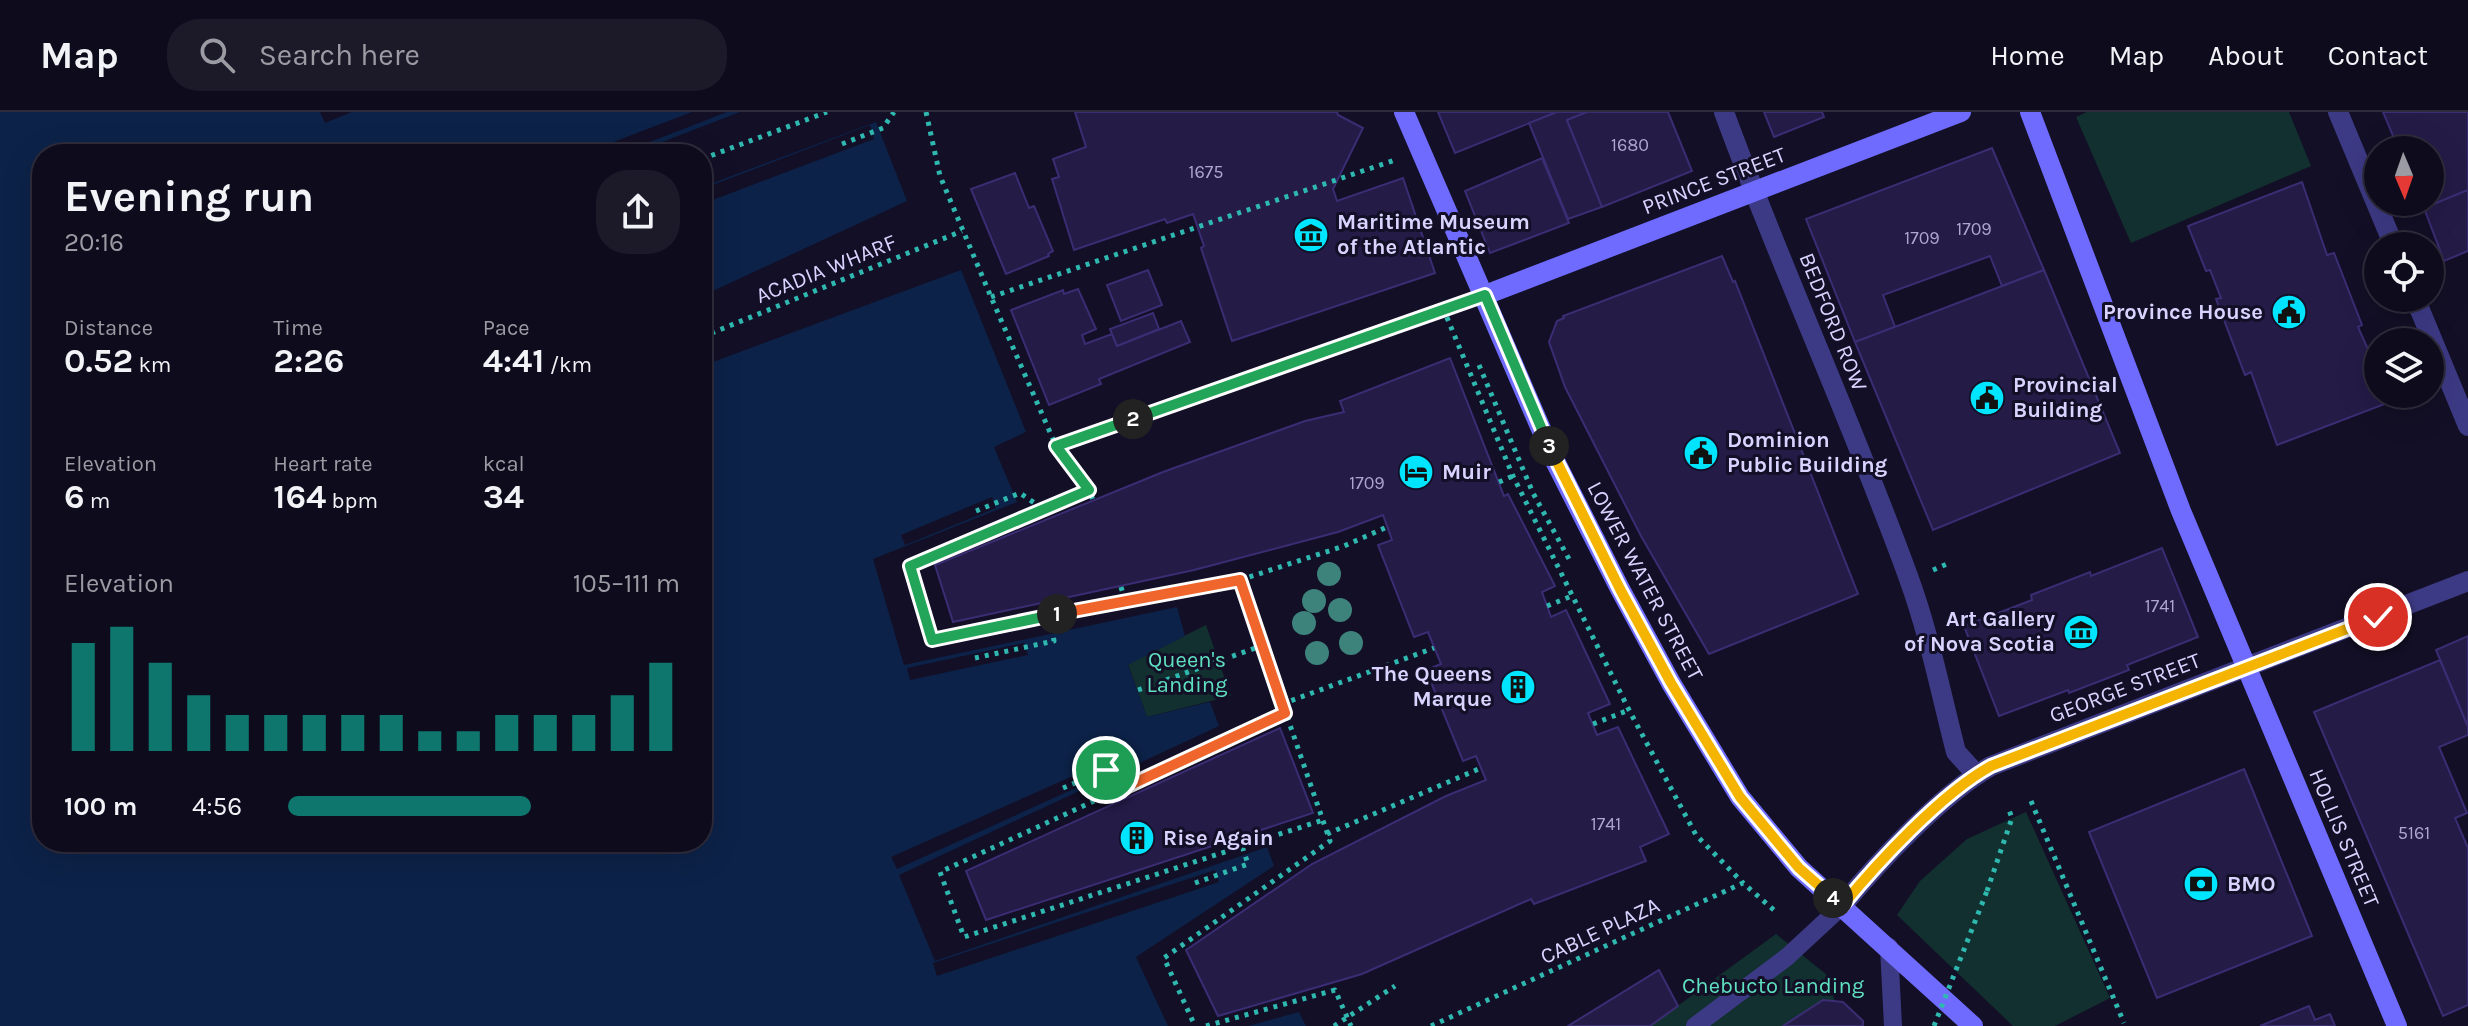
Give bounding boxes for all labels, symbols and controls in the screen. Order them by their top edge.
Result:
search box [167,19,727,91]
text: Map [40,33,119,78]
icon: search [195,33,239,77]
text: Search here [259,37,420,73]
text: Home [1990,39,2065,72]
text: Map [2109,39,2164,72]
text: About [2208,39,2284,72]
text: Contact [2328,39,2428,72]
house number: 1680 [1611,134,1649,156]
north arrow [2364,136,2444,216]
map controls [2364,136,2444,408]
street label: PRINCE STREET [1639,142,1789,220]
house number: 1675 [1189,161,1223,183]
button: share [596,170,680,254]
text: Evening run [64,171,314,222]
place label: Maritime Museum of the Atlantic [1337,209,1530,260]
museum icon: Maritime Museum of the Atlantic [1292,216,1330,254]
house number: 1709 [1956,218,1992,240]
text: 20:16 [64,227,124,258]
house number: 1709 [1904,227,1940,249]
street label: ACADIA WHARF [752,229,900,309]
button: locate [2364,232,2444,312]
street label: BEDFORD ROW [1793,249,1873,395]
public building icon: Province House [2270,293,2308,331]
place label: Province House [2103,299,2263,325]
text: Distance [64,315,153,341]
text: Time [273,315,323,341]
text: Pace [483,315,530,341]
button: layers [2364,328,2444,408]
text: 0.52 [64,341,133,381]
text: 2:26 [273,341,344,381]
text: 4:41 [483,341,544,381]
text: km [133,352,171,378]
text: /km [544,352,592,378]
place label: Provincial Building [2013,372,2118,423]
public building icon: Provincial Building [1968,379,2006,417]
pin: 2 [1113,399,1153,439]
text: 2 [1126,406,1140,432]
pin: 3 [1529,426,1569,466]
place label: Dominion Public Building [1727,427,1888,478]
text: 3 [1542,433,1556,459]
public building icon: Dominion Public Building [1682,434,1720,472]
text: Elevation [64,451,157,477]
text: Heart rate [273,451,373,477]
text: kcal [483,451,525,477]
hotel icon: Muir [1397,453,1435,491]
place label: Muir [1442,459,1491,485]
house number: 1709 [1349,472,1385,494]
text: 6 [64,477,85,517]
text: 164 [273,477,326,517]
text: 34 [483,477,524,517]
street label: LOWER WATER STREET [1582,477,1708,685]
text: m [85,488,110,514]
text: bpm [326,488,378,514]
text: Elevation [64,568,174,599]
text: 105–111 m [573,568,680,599]
pin [2344,583,2412,651]
pin: 1 [1037,594,1077,634]
house number: 1741 [2145,595,2175,617]
icon: check [2356,595,2400,639]
text: 1 [1053,601,1061,627]
place label: Art Gallery of Nova Scotia [1904,606,2055,657]
museum icon: Art Gallery of Nova Scotia [2062,613,2100,651]
park label: Queen's Landing [1147,647,1228,698]
street label: GEORGE STREET [2046,647,2204,729]
place label: The Queens Marque [1372,661,1492,712]
building icon: The Queens Marque [1499,668,1537,706]
pin [1072,736,1140,804]
icon: arrive [1084,748,1128,792]
street label: HOLLIS STREET [2303,765,2385,911]
text: 100 m [64,791,137,822]
text: 4:56 [192,791,242,822]
house number: 1741 [1591,813,1621,835]
building icon: Rise Again [1118,819,1156,857]
house number: 5161 [2398,822,2430,844]
place label: Rise Again [1163,825,1274,851]
bank icon: BMO [2182,865,2220,903]
place label: BMO [2227,871,2276,897]
pin: 4 [1813,878,1853,918]
text: 4 [1826,885,1840,911]
street label: CABLE PLAZA [1536,892,1664,970]
park label: Chebucto Landing [1682,973,1865,999]

